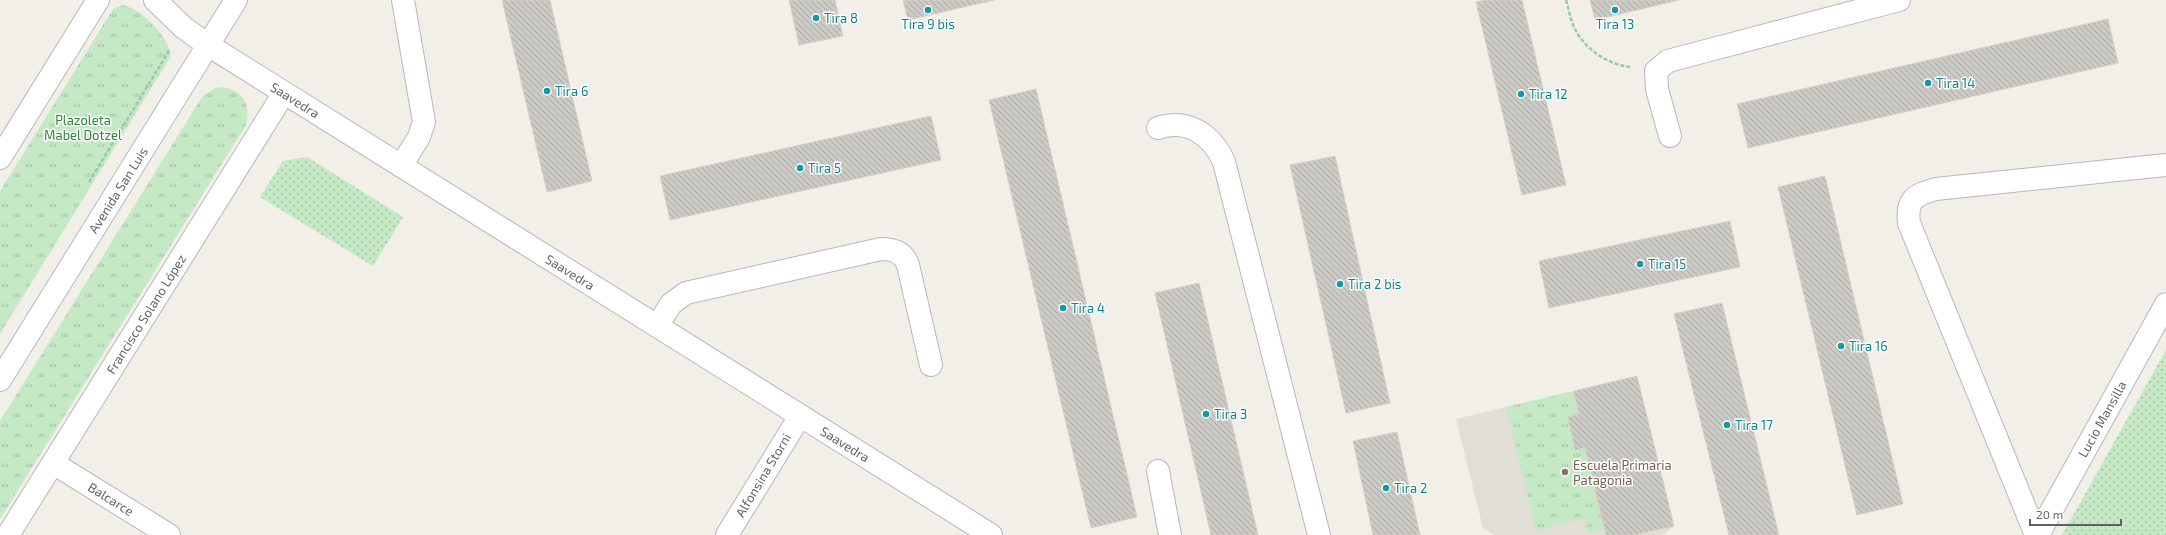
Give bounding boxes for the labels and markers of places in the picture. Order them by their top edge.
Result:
marker: Tira 9 bis [923,5,933,15]
marker: Tira 13 [1610,5,1620,15]
place label: Tira 8 [824,10,858,26]
marker: Tira 8 [811,13,821,23]
place label: Tira 9 bis [901,16,955,32]
place label: Tira 13 [1596,16,1634,32]
place label: Tira 14 [1936,75,1975,91]
marker: Tira 14 [1923,78,1933,88]
place label: Tira 6 [555,83,588,99]
marker: Tira 6 [542,86,552,96]
place label: Tira 12 [1529,86,1568,102]
marker: Tira 12 [1516,89,1526,99]
place label: Tira 5 [808,160,841,176]
marker: Tira 5 [795,163,805,173]
place label: Tira 15 [1648,256,1686,272]
marker: Tira 15 [1635,259,1645,269]
place label: Tira 2 bis [1348,276,1401,292]
marker: Tira 2 bis [1335,279,1345,289]
place label: Tira 4 [1071,300,1105,316]
marker: Tira 4 [1058,303,1068,313]
place label: Tira 16 [1849,338,1888,354]
marker: Tira 16 [1836,341,1846,351]
place label: Tira 3 [1214,406,1247,422]
marker: Tira 3 [1201,409,1211,419]
place label: Tira 17 [1735,417,1773,433]
marker: Tira 17 [1722,420,1732,430]
place label: Escuela Primaria Patagonia [1573,457,1672,488]
marker: Escuela Primaria Patagonia [1560,467,1570,477]
place label: Tira 2 [1394,480,1427,496]
marker: Tira 2 [1381,483,1391,493]

